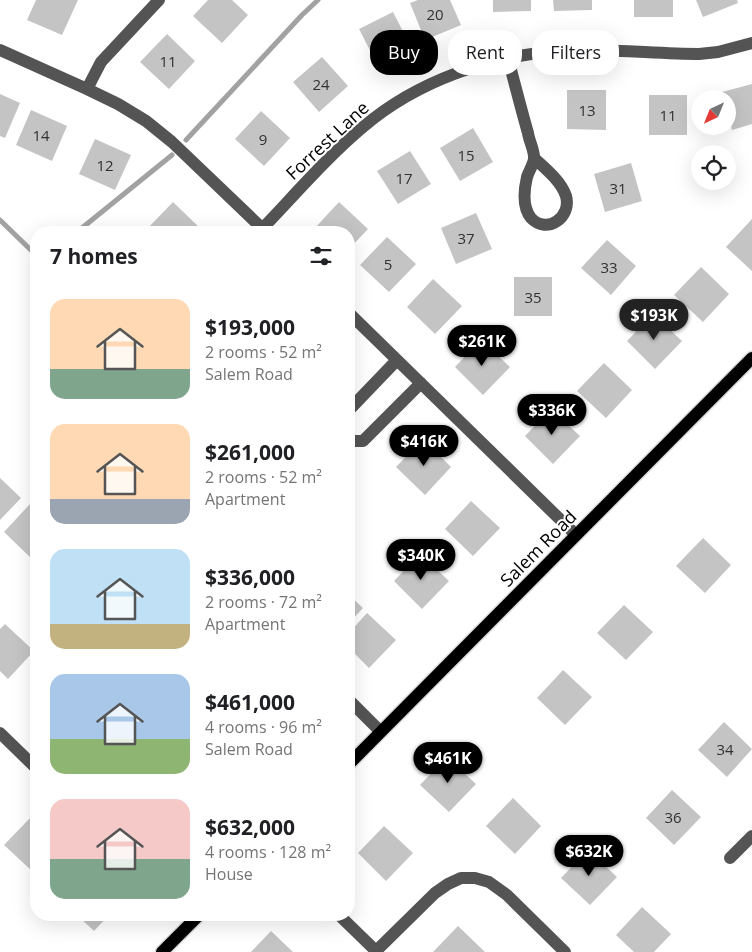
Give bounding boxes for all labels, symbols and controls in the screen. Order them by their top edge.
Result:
house number: 20 [426,4,444,24]
chip: Buy [370,30,438,75]
chip: Rent [448,30,522,75]
chip: Filters [532,30,619,75]
house number: 11 [159,51,177,71]
house number: 24 [312,74,330,94]
north arrow [691,90,736,135]
map controls [691,90,736,190]
street label: Forrest Lane [280,95,374,185]
house number: 13 [578,100,596,120]
house number: 11 [659,105,677,125]
house number: 14 [32,125,50,145]
house number: 9 [259,129,267,149]
house number: 15 [457,145,475,165]
button: locate [691,145,736,190]
house number: 12 [96,155,114,175]
house number: 17 [395,168,413,188]
house number: 31 [609,178,627,198]
house number: 37 [457,228,475,248]
text: 7 homes [50,242,138,270]
icon: filters [307,242,335,270]
house number: 5 [384,254,392,274]
house number: 33 [600,257,618,277]
house number: 35 [524,287,542,307]
pin: $193K [619,298,689,341]
text: $193K [630,304,678,326]
text: $193,000 [205,313,295,341]
icon: home [90,319,150,379]
pin: $261K [447,324,517,367]
text: $261K [458,330,506,352]
text: 2 rooms · 52 m² [205,341,322,363]
text: Salem Road [205,363,293,385]
pin: $336K [517,394,587,436]
text: $336K [528,399,576,421]
pin: $416K [389,424,459,467]
text: $416K [400,430,448,452]
text: $261,000 [205,438,295,466]
icon: home [90,444,150,504]
text: 2 rooms · 52 m² [205,466,322,488]
text: Apartment [205,488,285,510]
street label: Salem Road [495,505,581,591]
pin: $340K [386,538,456,581]
text: $340K [397,544,445,566]
text: $336,000 [205,563,295,591]
icon: home [90,569,150,629]
text: 2 rooms · 72 m² [205,591,322,613]
text: Apartment [205,613,285,635]
text: $461,000 [205,688,295,716]
icon: home [90,694,150,754]
text: 4 rooms · 96 m² [205,716,322,738]
text: Salem Road [205,738,293,760]
house number: 34 [716,739,734,759]
pin: $461K [413,742,483,784]
text: $461K [424,747,472,769]
house number: 36 [664,807,682,827]
text: $632,000 [205,813,295,841]
icon: home [90,819,150,879]
pin: $632K [554,834,624,877]
text: $632K [565,840,613,862]
text: 4 rooms · 128 m² [205,841,331,863]
text: House [205,863,253,885]

